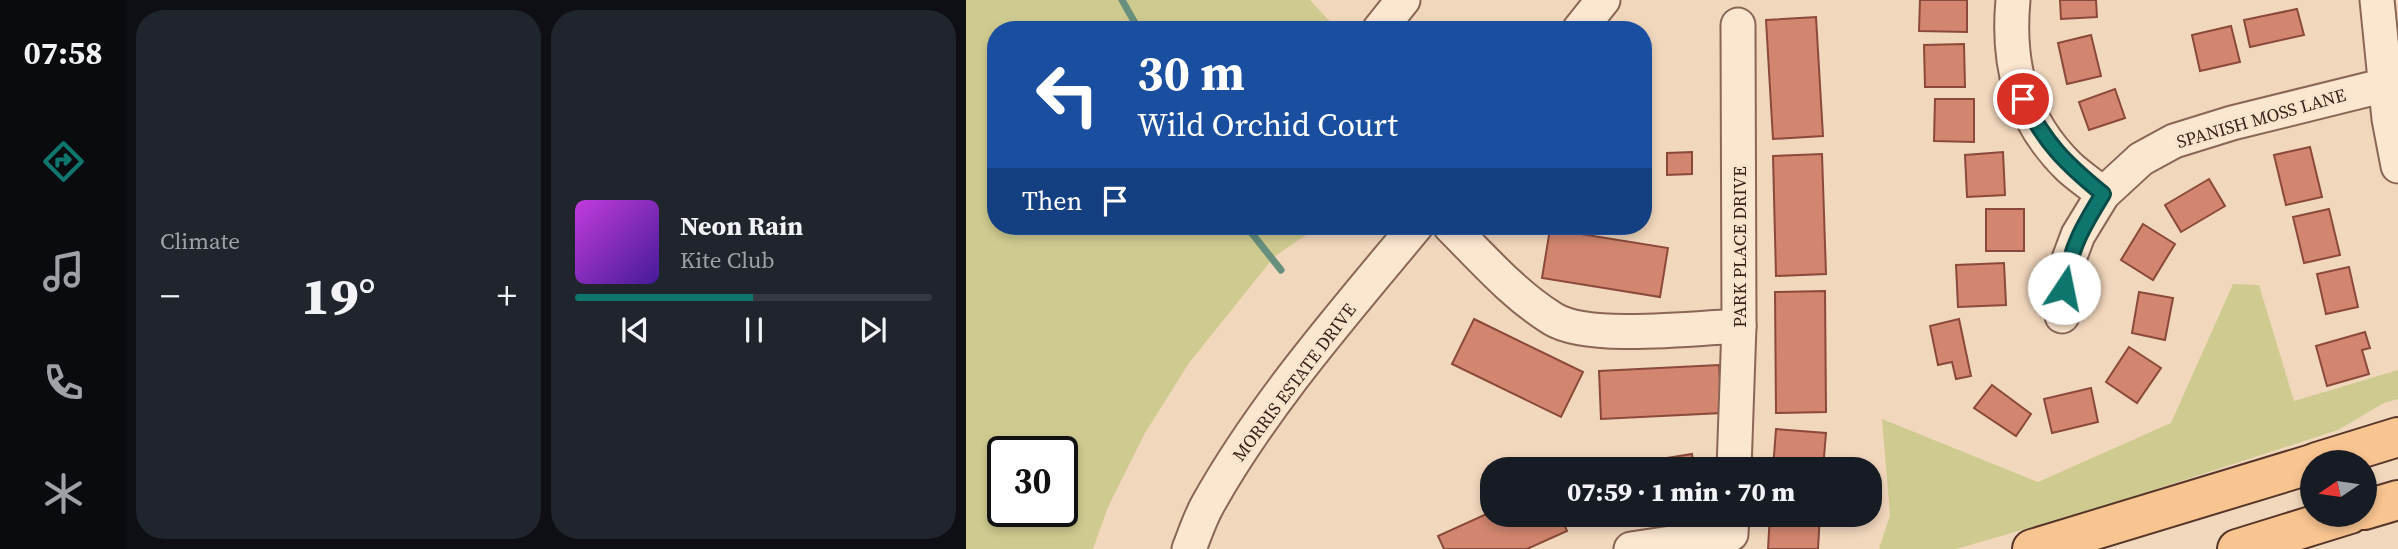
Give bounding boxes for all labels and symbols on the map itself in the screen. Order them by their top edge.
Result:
pin [1993,69,2053,129]
street label: SPANISH MOSS LANE [2174,82,2349,154]
street label: PARK PLACE DRIVE [1727,166,1752,328]
position arrow [2027,251,2101,325]
street label: MORRIS ESTATE DRIVE [1226,298,1362,466]
speed limit sign: 30 [987,436,1078,527]
north arrow [2300,450,2376,527]

